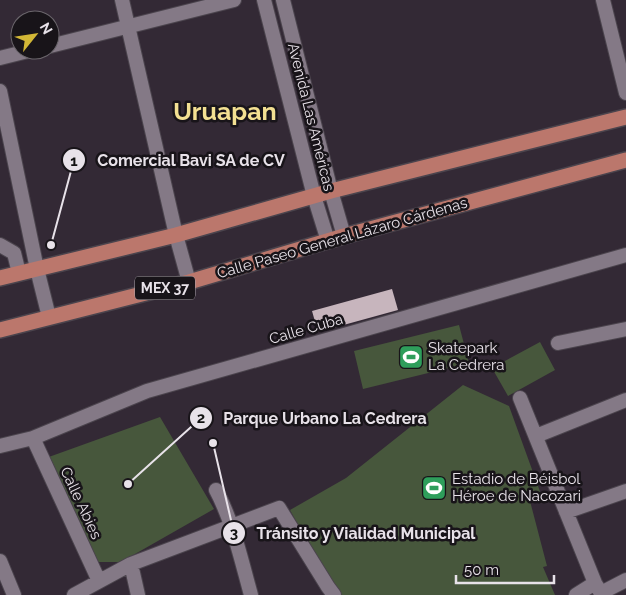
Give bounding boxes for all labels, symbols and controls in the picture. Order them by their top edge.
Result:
north arrow [10,10,60,60]
text: N [37,20,56,37]
street label: Avenida Las Américas [284,41,338,193]
district label: Uruapan [173,96,277,126]
callout: Comercial Bavi SA de CV [62,145,295,176]
text: Comercial Bavi SA de CV [97,151,285,170]
text: 1 [70,152,78,170]
street label: Calle Paseo General Lázaro Cárdenas [215,194,469,282]
road number: MEX 37 [135,276,195,300]
street label: Calle Cuba [267,310,345,348]
place label: Skatepark La Cedrera [428,339,504,374]
sports icon: Skatepark La Cedrera [398,344,424,370]
callout: Parque Urbano La Cedrera [189,403,437,434]
text: 2 [197,409,205,427]
text: Parque Urbano La Cedrera [223,409,427,428]
street label: Calle Abies [56,464,106,542]
place label: Estadio de Béisbol Héroe de Nacozari [452,470,581,505]
sports icon: Estadio de Béisbol Héroe de Nacozari [421,475,447,501]
callout: Tránsito y Vialidad Municipal [221,518,487,549]
text: 3 [230,524,238,542]
text: Tránsito y Vialidad Municipal [257,524,476,543]
scale bar [456,552,554,584]
text: 50 m [464,561,499,579]

